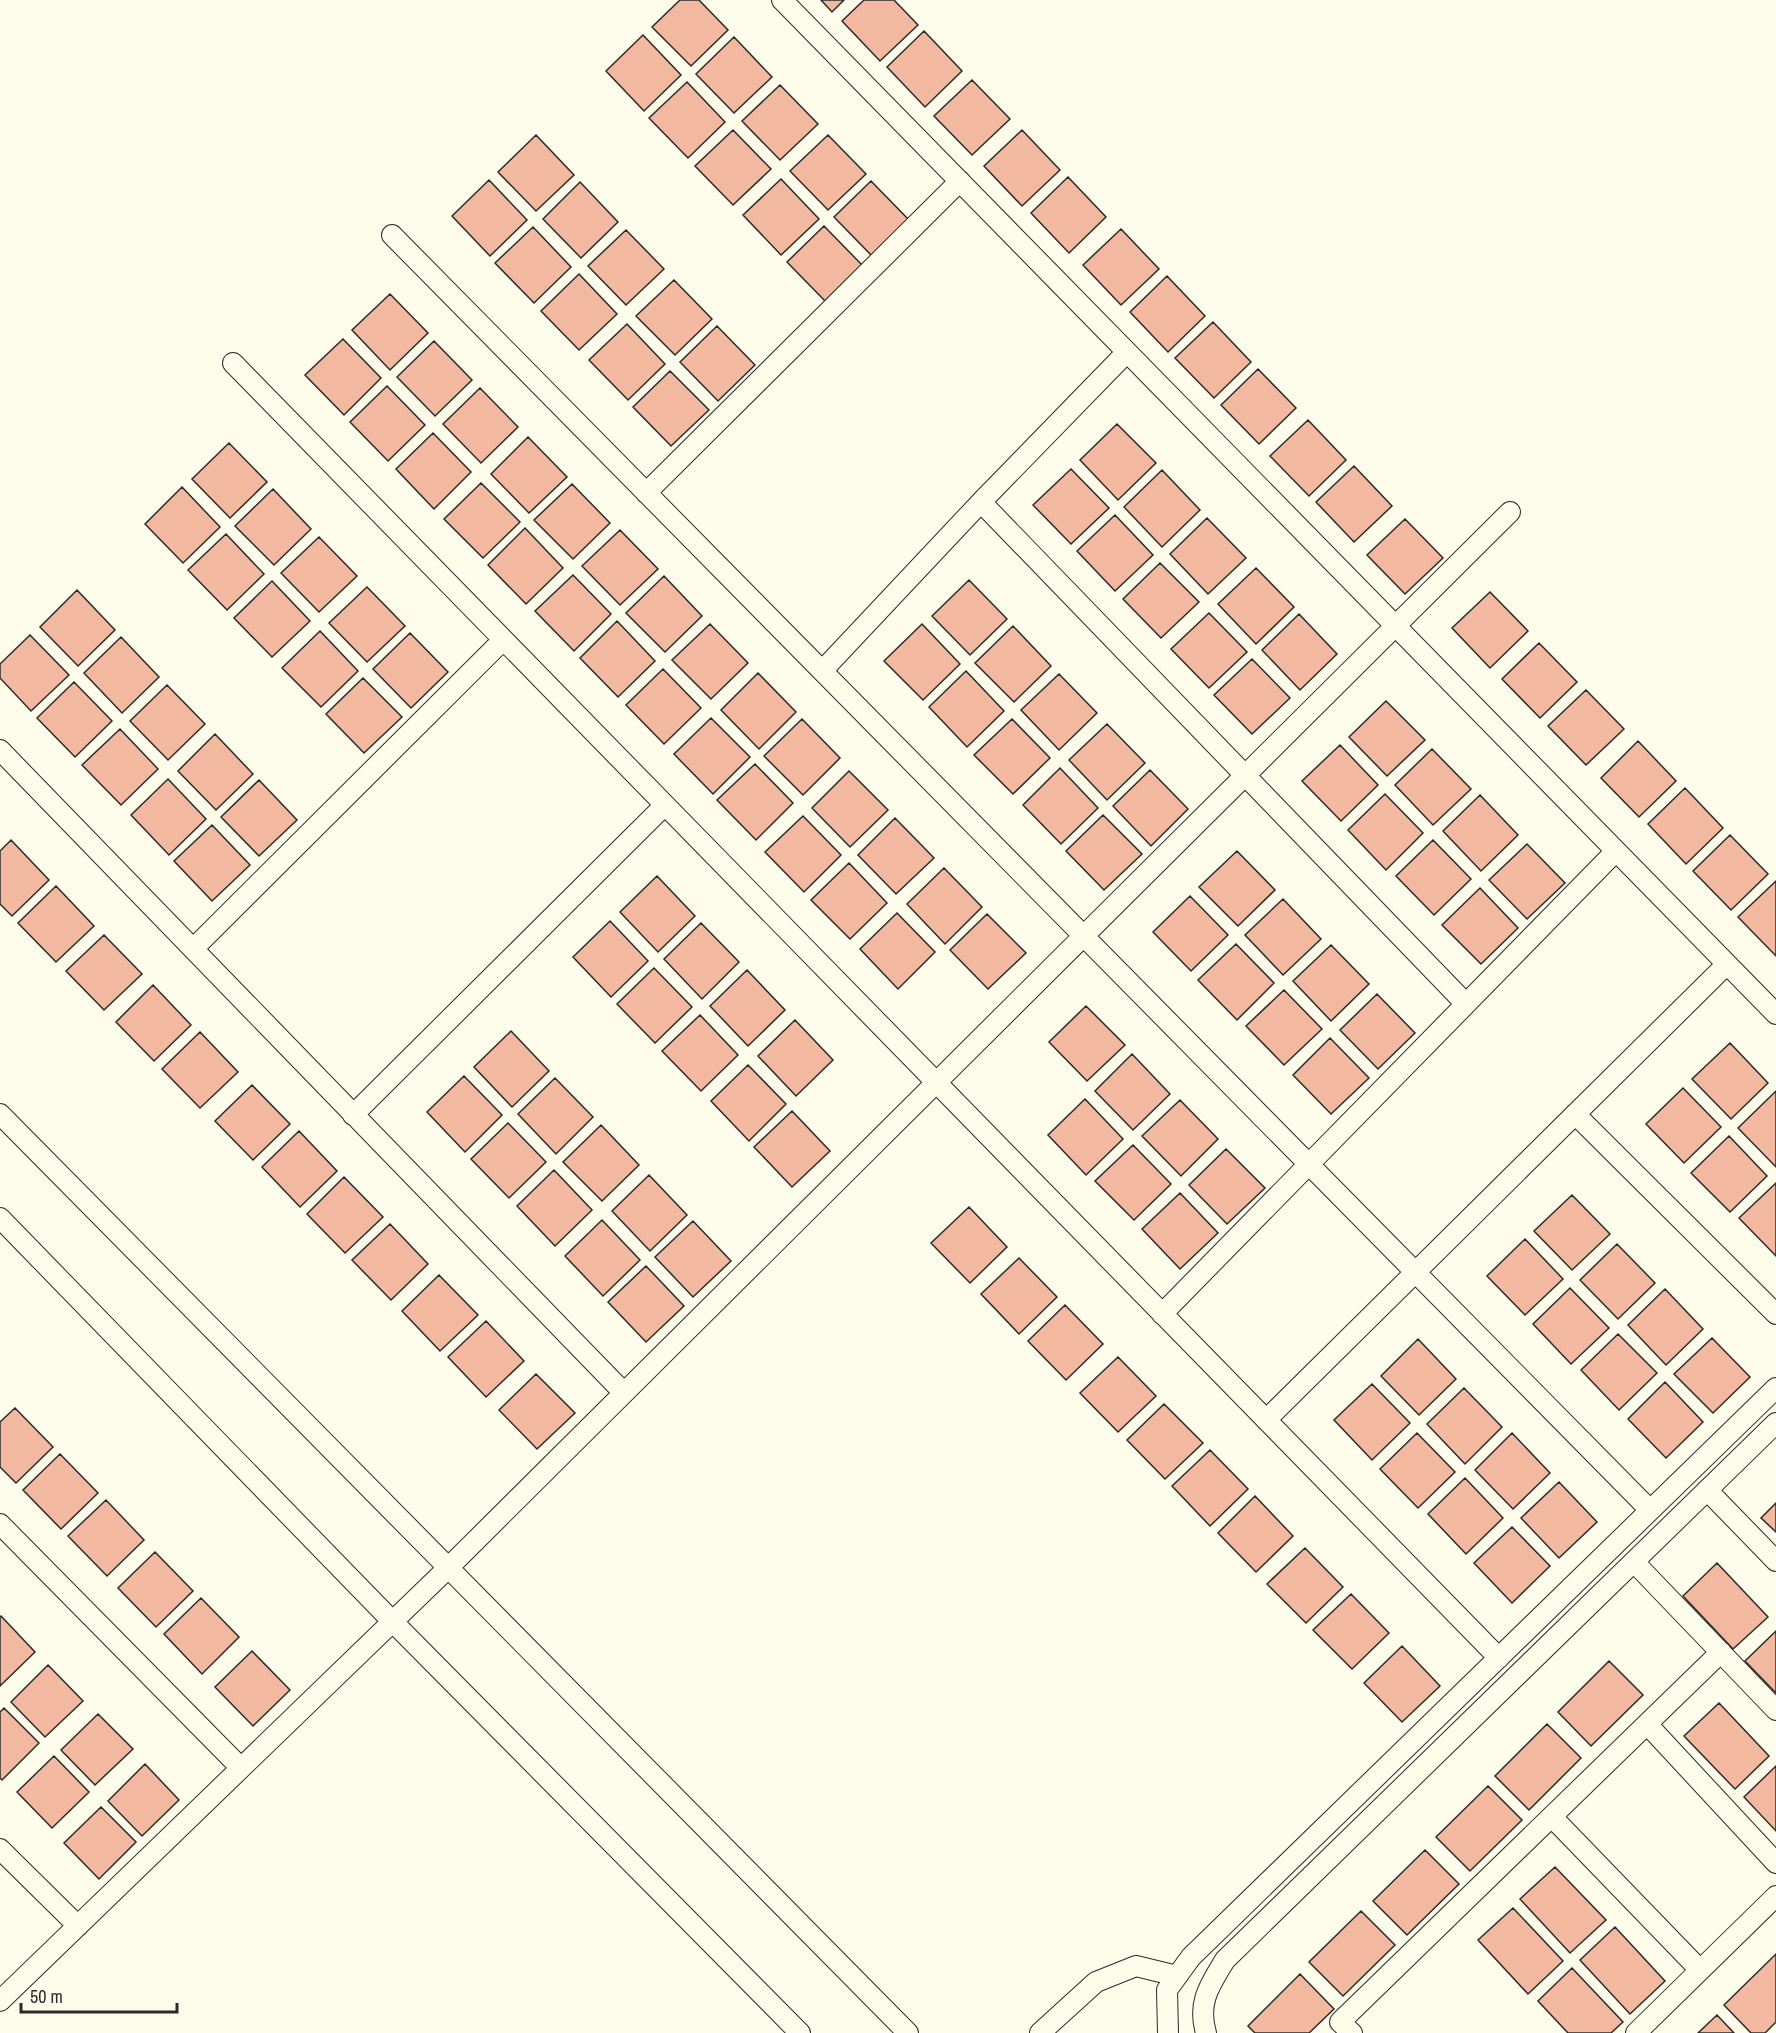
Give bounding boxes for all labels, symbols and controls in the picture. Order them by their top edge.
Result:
scale bar [21,1976,177,2014]
text: 50 m [30,1984,63,2009]

